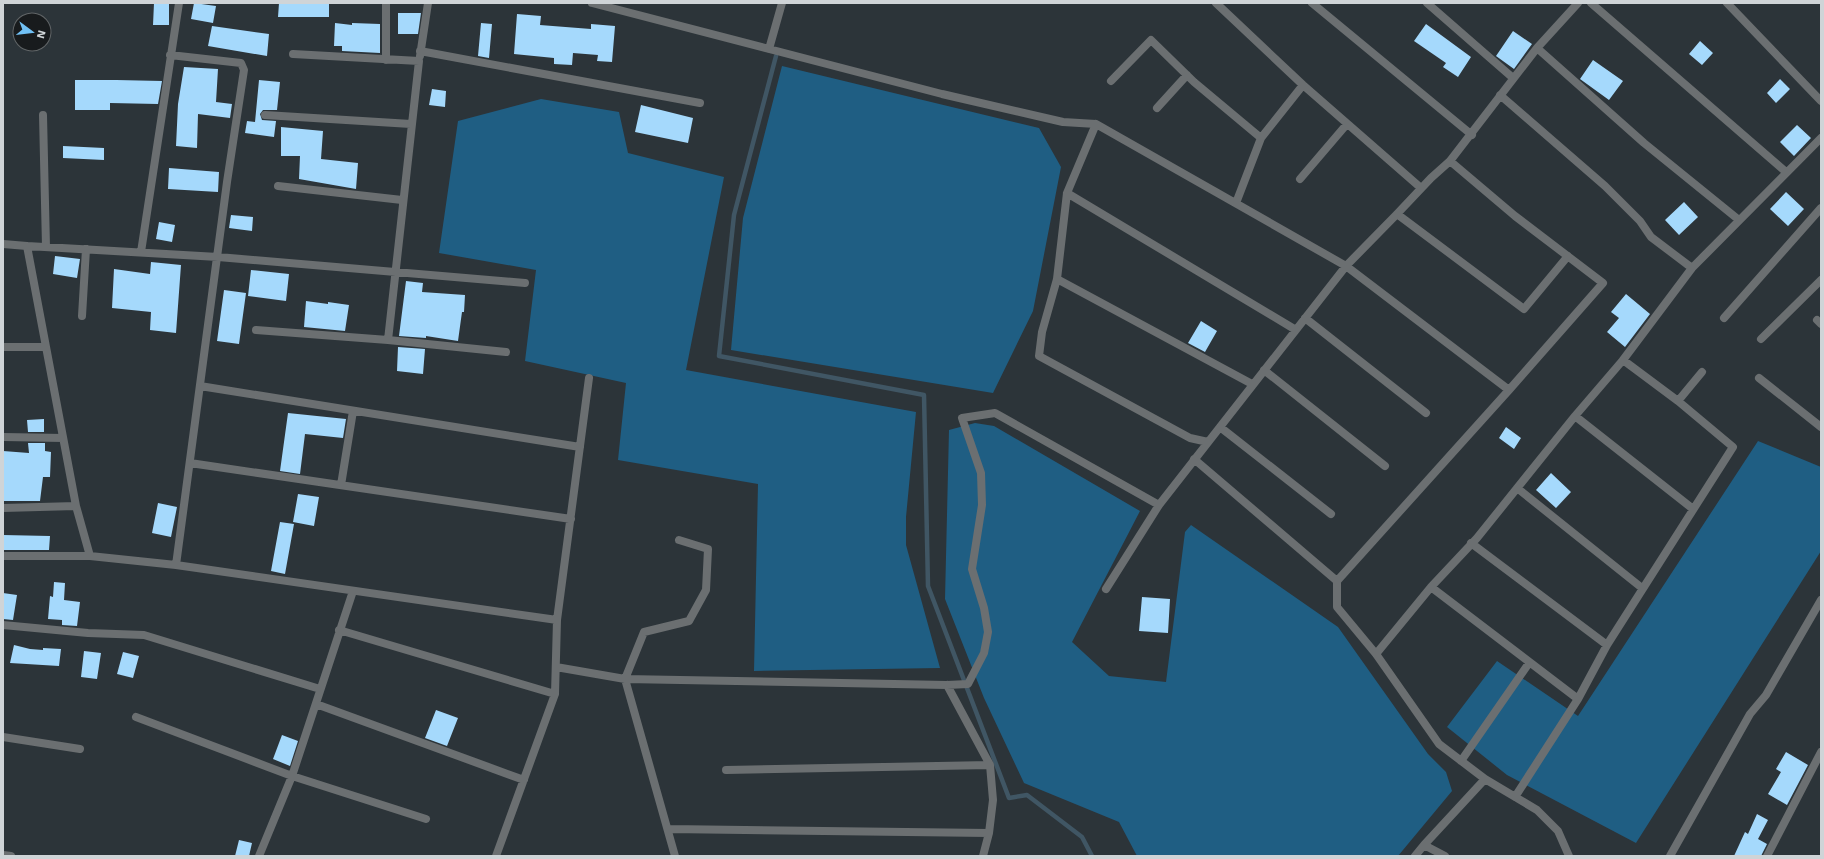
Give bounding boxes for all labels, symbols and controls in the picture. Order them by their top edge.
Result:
north arrow [12,12,52,52]
text: N [34,29,49,40]

